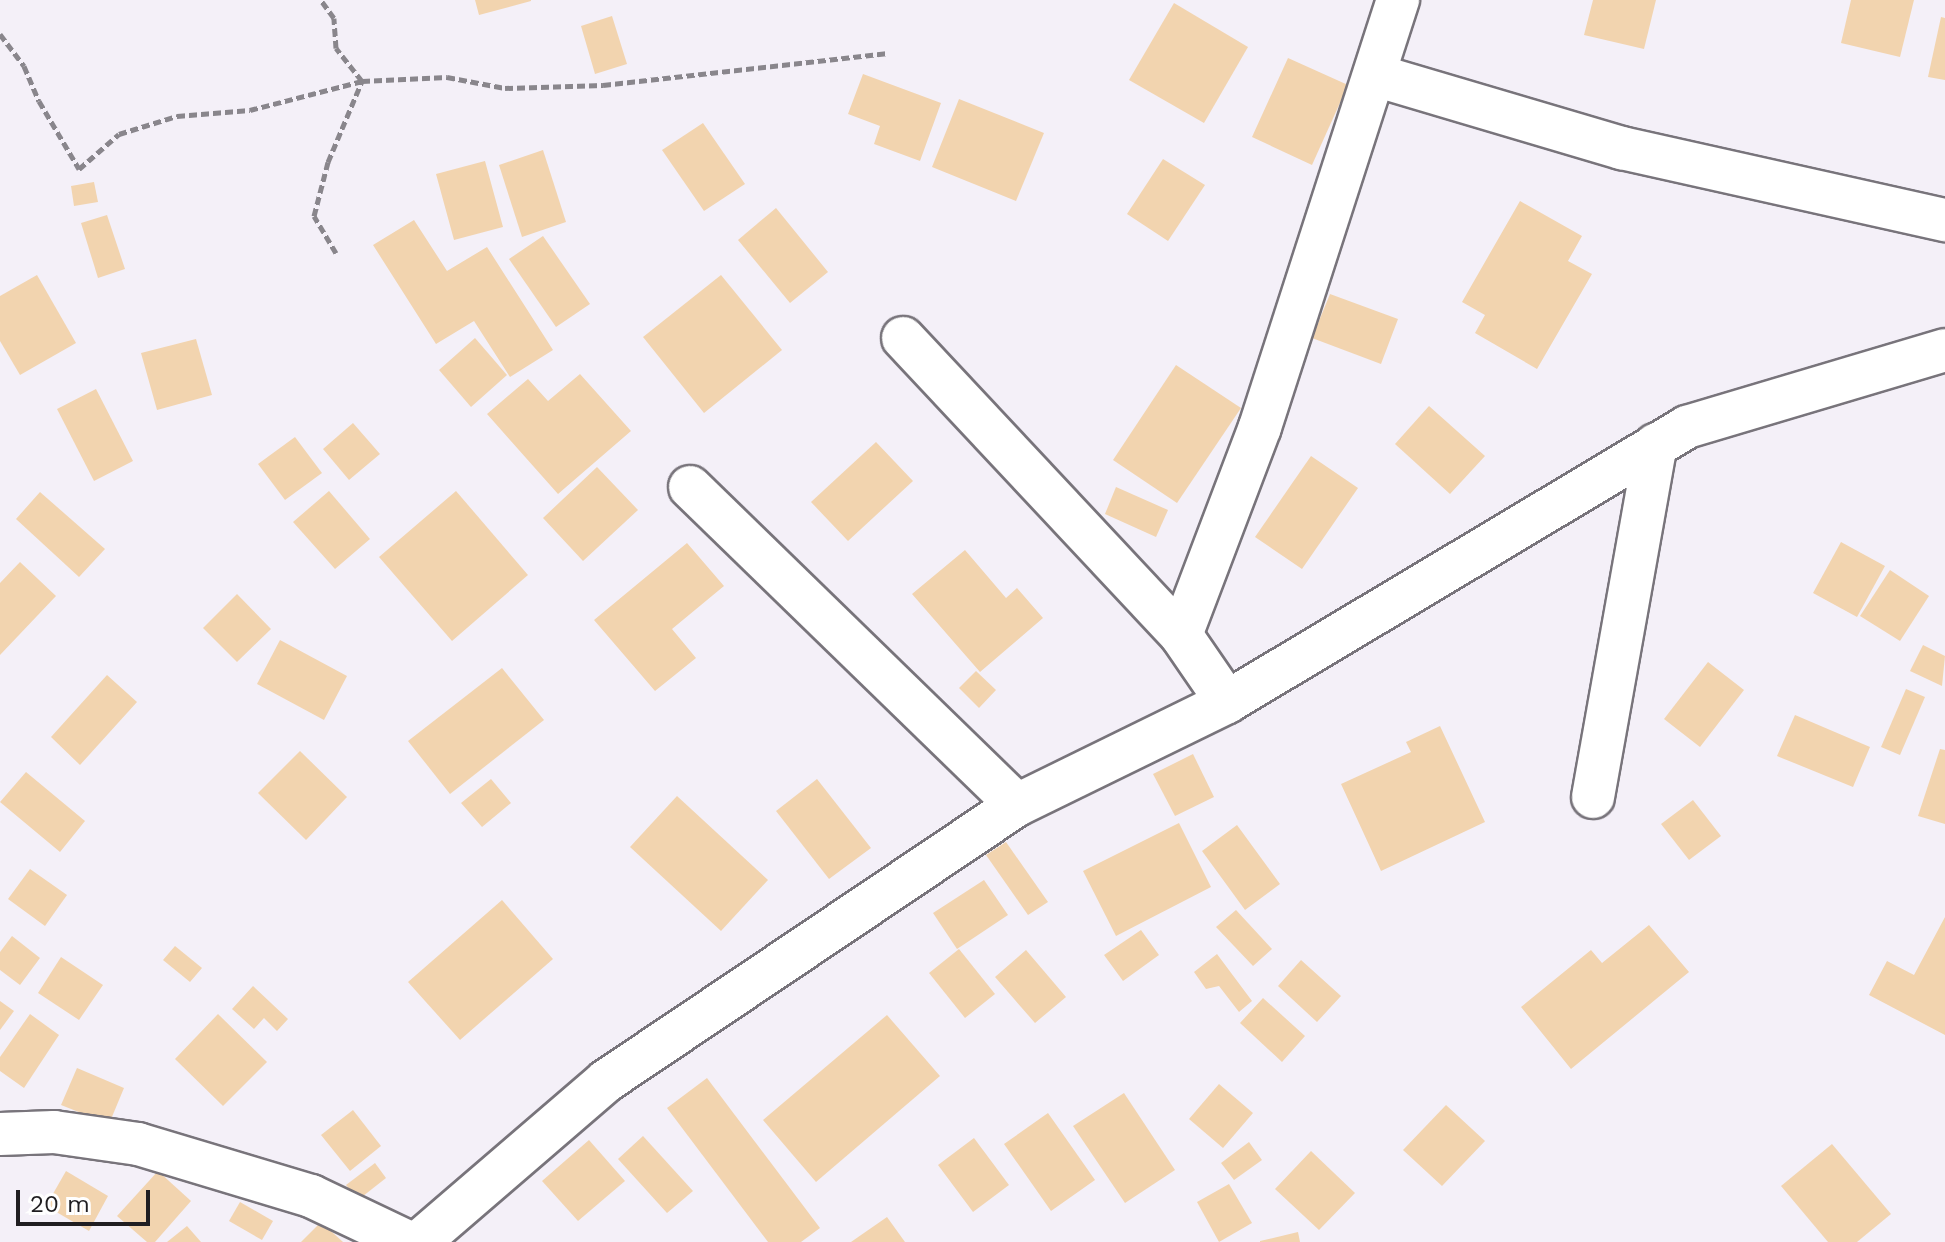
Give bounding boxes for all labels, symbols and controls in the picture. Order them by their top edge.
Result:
scale bar [20,1174,154,1224]
text: 20 m [30,1190,90,1218]

